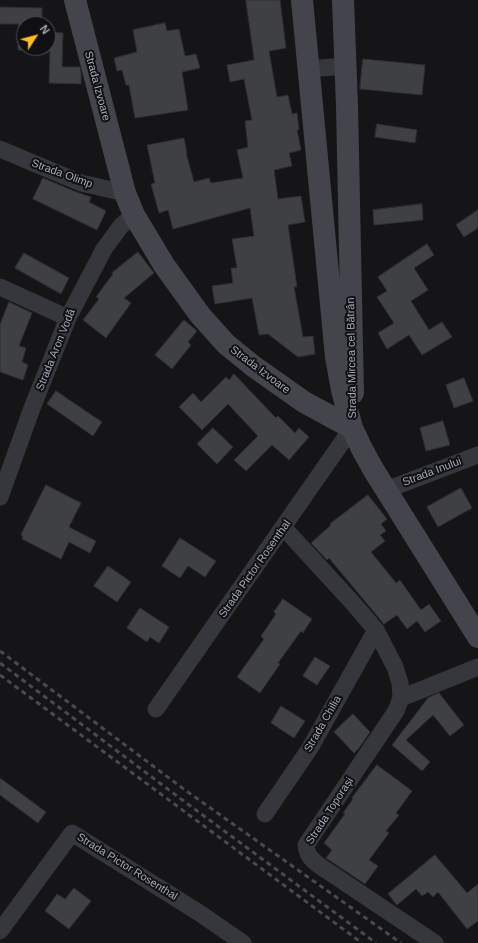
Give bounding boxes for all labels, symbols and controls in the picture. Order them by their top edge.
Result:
north arrow [16,16,56,56]
text: N [38,23,52,36]
street label: Strada Izvoare [81,50,113,122]
street label: Strada Olimp [30,157,94,191]
street label: Strada Mircea cel Bătrân [344,297,360,419]
street label: Strada Aron Vodă [34,307,78,393]
street label: Strada Izvoare [227,343,293,397]
street label: Strada Inului [401,455,463,489]
street label: Strada Pictor Rosenthal [216,518,294,620]
street label: Strada Chilia [302,693,344,755]
street label: Strada Toporași [303,775,357,847]
street label: Strada Pictor Rosenthal [74,831,180,903]

